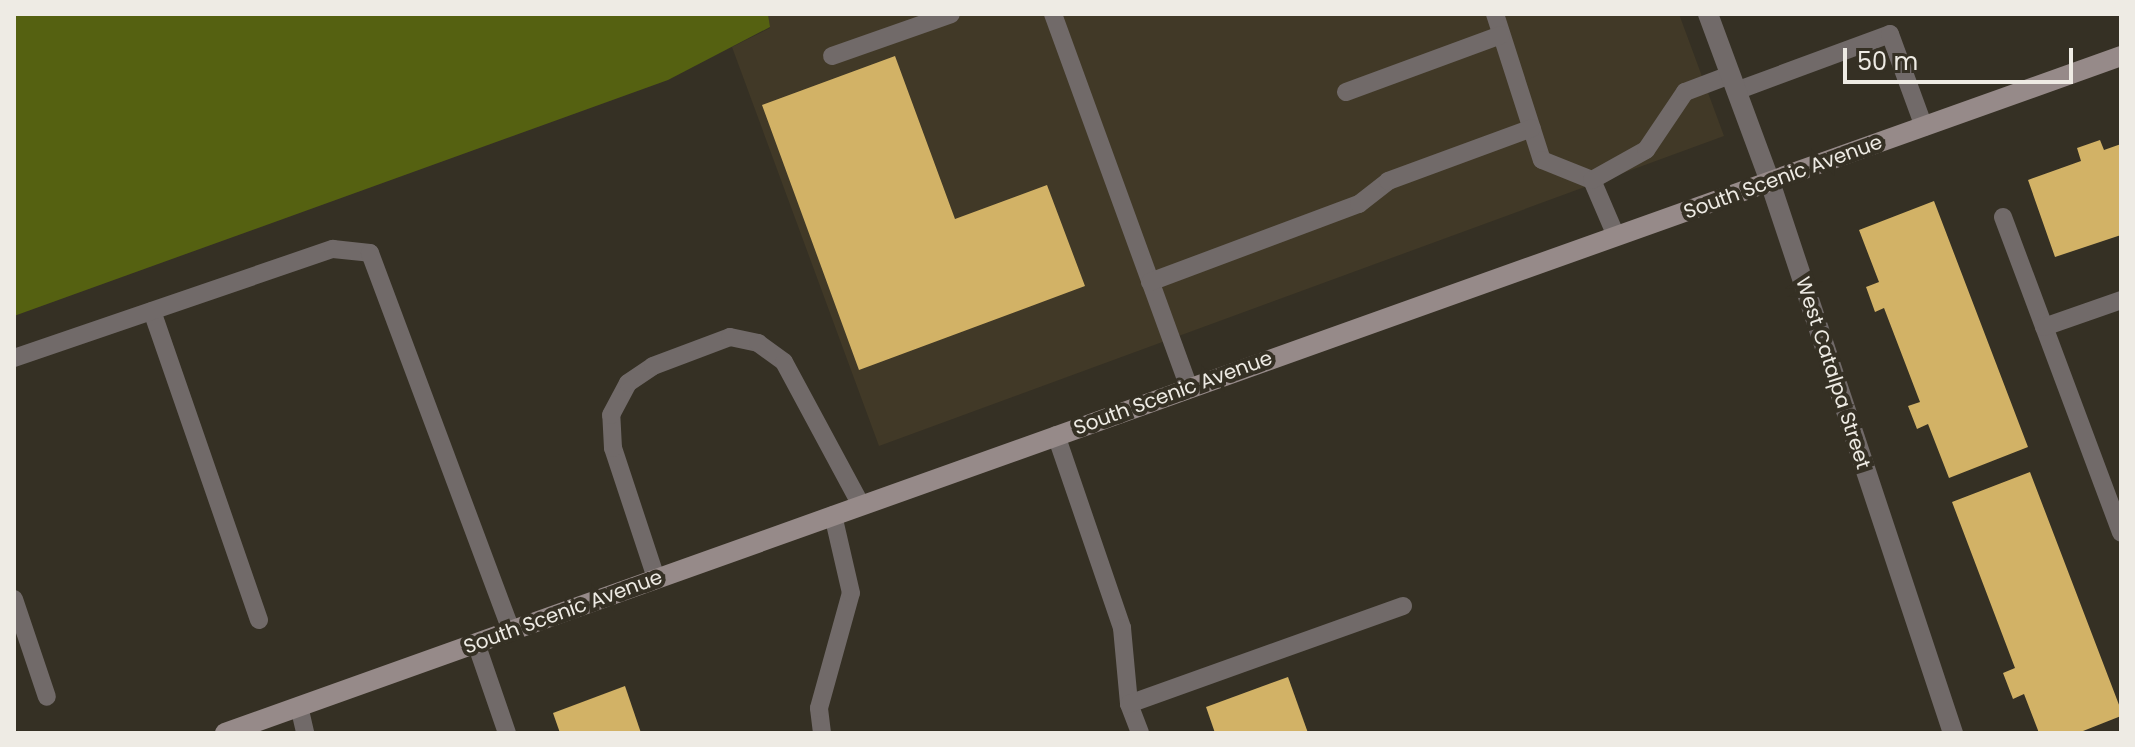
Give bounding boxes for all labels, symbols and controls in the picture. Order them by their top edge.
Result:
scale bar [1847,32,2077,82]
text: 50 m [1857,45,1918,78]
street label: South Scenic Avenue [1681,130,1885,224]
street label: West Catalpa Street [1791,274,1875,472]
street label: South Scenic Avenue [1071,346,1275,440]
street label: South Scenic Avenue [461,565,665,659]

